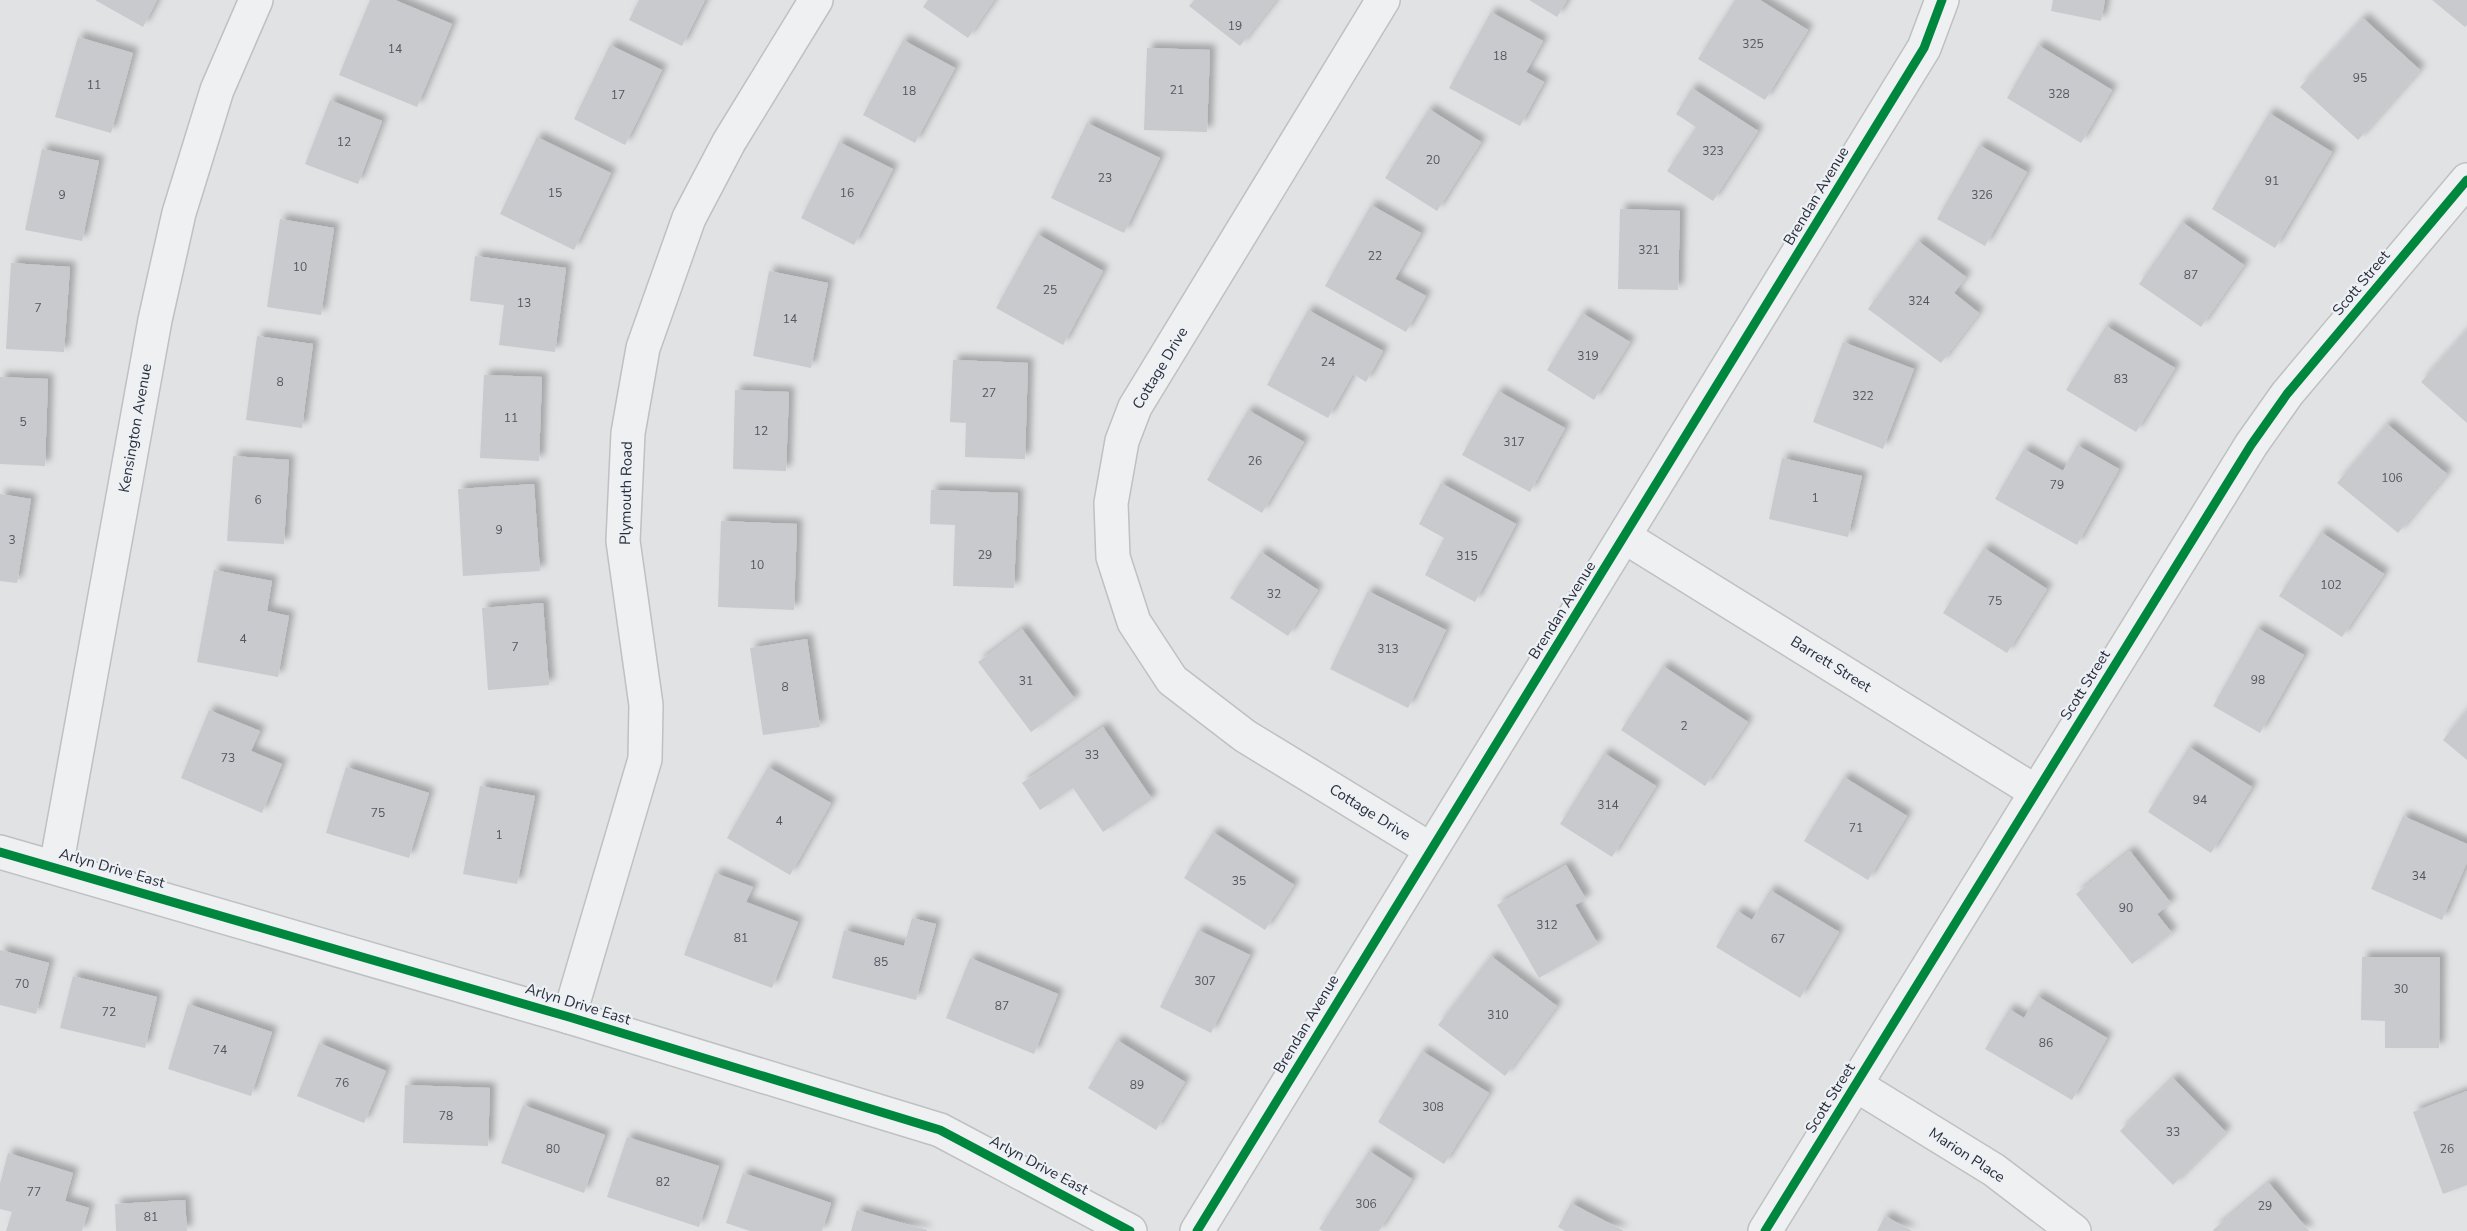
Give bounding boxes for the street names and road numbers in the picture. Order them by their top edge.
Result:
street label: Brendan Avenue [1779,143,1853,249]
street label: Scott Street [2328,246,2395,320]
street label: Cottage Drive [1128,323,1192,413]
street label: Kensington Avenue [114,362,156,494]
street label: Plymouth Road [615,441,637,545]
street label: Brendan Avenue [1524,557,1600,663]
street label: Barrett Street [1787,631,1876,697]
street label: Scott Street [2055,645,2115,724]
street label: Cottage Drive [1326,779,1414,845]
street label: Arlyn Drive East [57,843,168,893]
street label: Brendan Avenue [1269,971,1343,1077]
street label: Arlyn Drive East [523,978,634,1030]
street label: Scott Street [1800,1058,1860,1137]
street label: Marion Place [1925,1123,2009,1187]
street label: Arlyn Drive East [986,1131,1093,1200]

